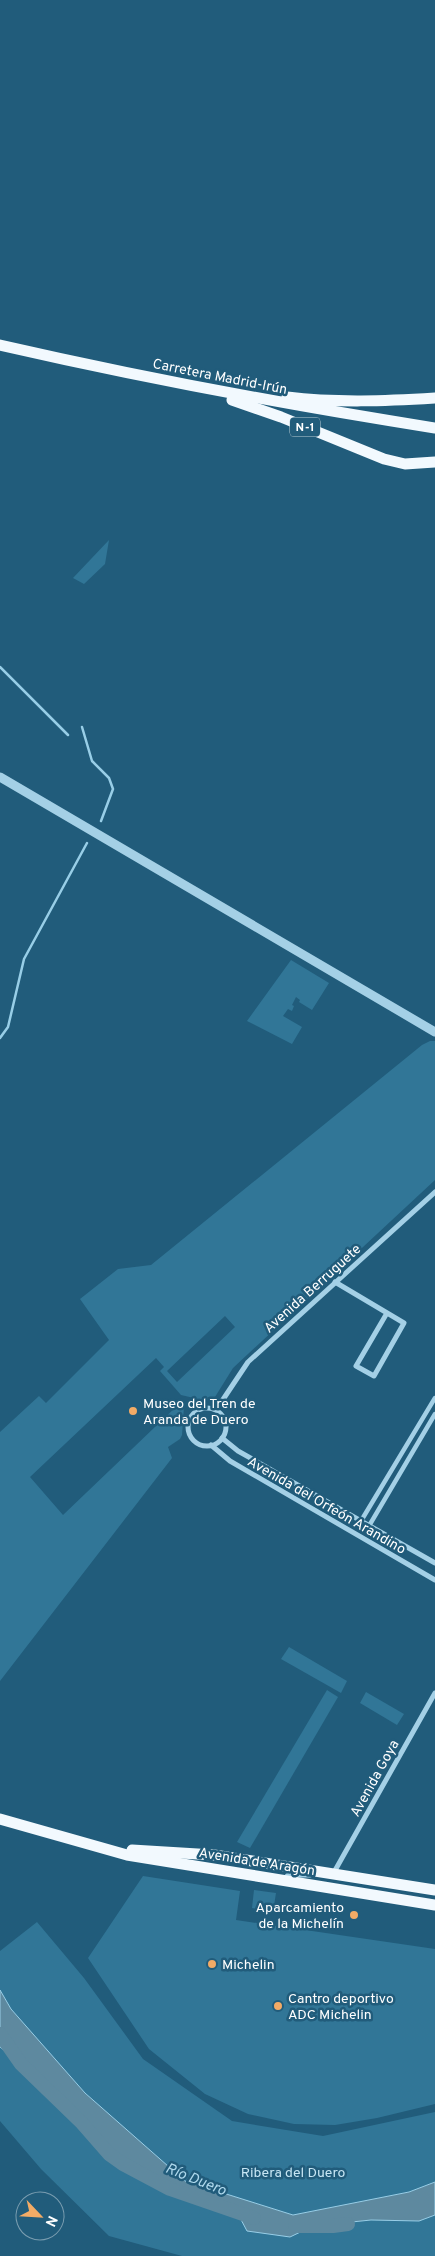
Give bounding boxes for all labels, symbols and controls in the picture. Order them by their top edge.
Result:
street label: Carretera Madrid-Irún [151,356,288,399]
road number: N-1 [290,418,320,437]
street label: Avenida Berruguete [261,1241,365,1337]
place label: Museo del Tren de Aranda de Duero [143,1396,256,1429]
marker: Museo del Tren de Aranda de Duero [127,1405,139,1417]
street label: Avenida del Orfeón Arandino [244,1454,409,1559]
street label: Avenida Goya [347,1737,403,1820]
street label: Avenida de Aragón [197,1845,316,1880]
place label: Aparcamiento de la Michelín [256,1900,344,1933]
marker: Aparcamiento de la Michelín [348,1909,360,1921]
place label: Michelin [222,1957,275,1974]
marker: Michelin [206,1958,218,1970]
place label: Cantro deportivo ADC Michelin [288,1991,394,2024]
marker: Cantro deportivo ADC Michelin [272,2000,284,2012]
water label: Río Duero [162,2160,229,2201]
park label: Ribera del Duero [241,2165,346,2182]
north arrow [15,2191,65,2241]
text: N [41,2213,60,2229]

